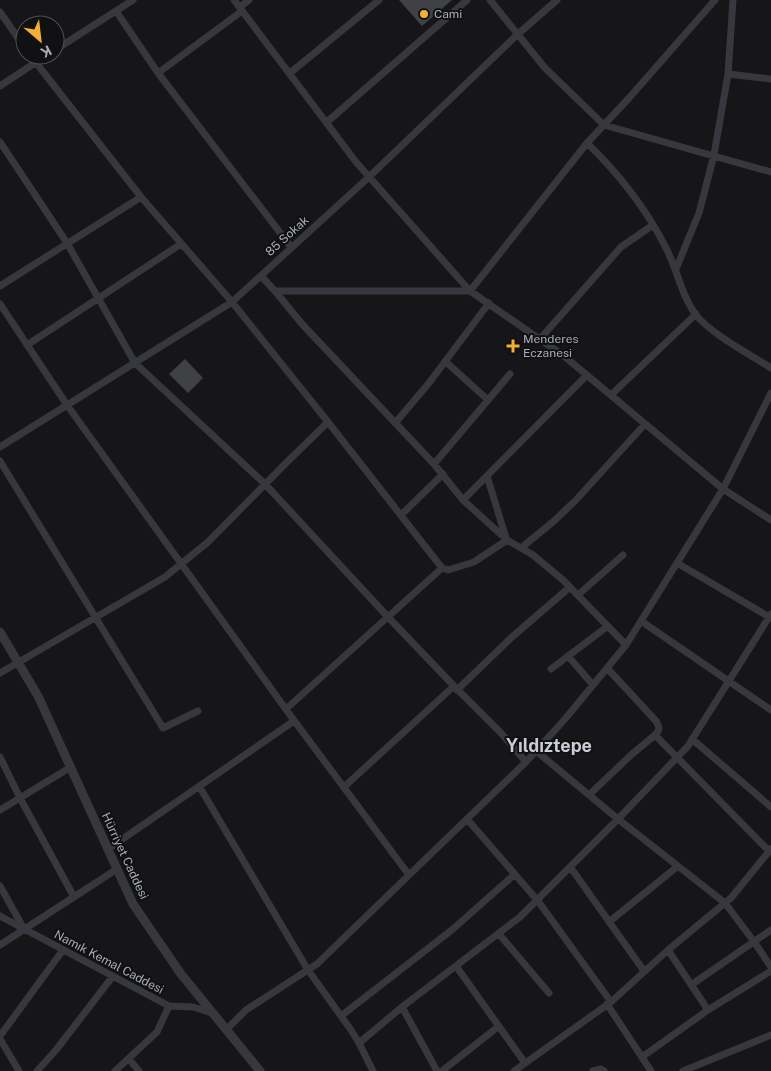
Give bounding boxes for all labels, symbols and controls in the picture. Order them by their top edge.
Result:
place label: Cami [434,7,462,21]
marker: Cami [418,8,430,20]
north arrow [15,15,65,65]
text: K [38,42,54,61]
street label: 85 Sokak [263,213,312,259]
place label: Menderes Eczanesi [523,332,579,360]
marker: Menderes Eczanesi [507,340,519,352]
district label: Yıldıztepe [506,735,592,756]
street label: Hürriyet Caddesi [99,810,151,902]
street label: Namık Kemal Caddesi [52,927,166,997]

